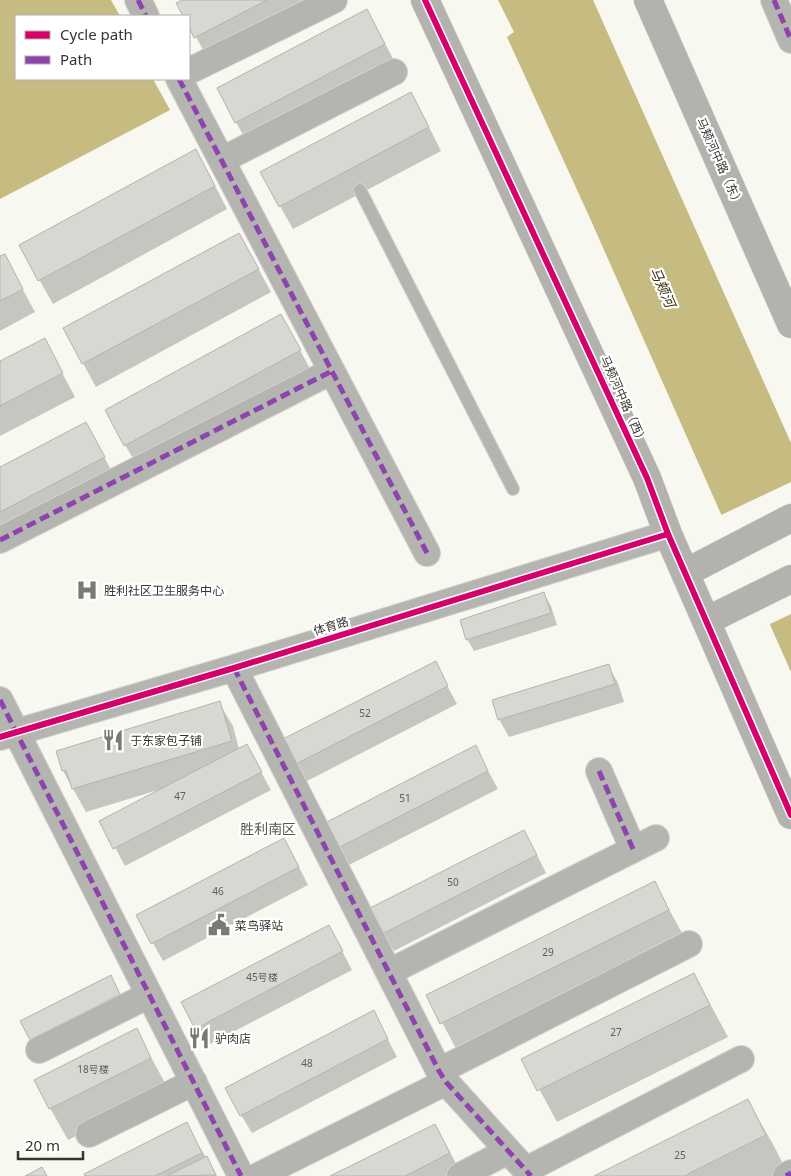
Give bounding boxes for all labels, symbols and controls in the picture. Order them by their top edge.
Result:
legend [15,15,190,80]
text: Cycle path [60,24,133,44]
text: Path [60,49,92,69]
street label: 马颊河中路（东） [693,115,747,209]
water label: 马颊河 [646,264,681,313]
street label: 马颊河中路（西） [597,353,651,447]
hospital icon: 胜利社区卫生服务中心 [74,577,100,603]
place label: 胜利社区卫生服务中心 [104,582,224,599]
street label: 体育路 [311,613,351,639]
house number: 52 [359,706,371,720]
restaurant icon: 于东家包子铺 [100,727,126,753]
place label: 于东家包子铺 [130,732,202,749]
house number: 47 [174,789,186,803]
house number: 51 [399,791,411,805]
district label: 胜利南区 [240,819,296,838]
house number: 50 [447,875,459,889]
house number: 46 [212,884,224,898]
public building icon: 菜鸟驿站 [206,912,232,938]
place label: 菜鸟驿站 [235,917,283,934]
house number: 29 [542,945,554,959]
house number: 45号楼 [246,970,278,984]
restaurant icon: 驴肉店 [186,1025,212,1051]
house number: 27 [610,1025,622,1039]
place label: 驴肉店 [215,1030,251,1047]
house number: 48 [301,1056,313,1070]
house number: 18号楼 [77,1062,109,1076]
scale bar [18,1128,82,1160]
text: 20 m [25,1135,60,1155]
house number: 25 [674,1148,686,1162]

